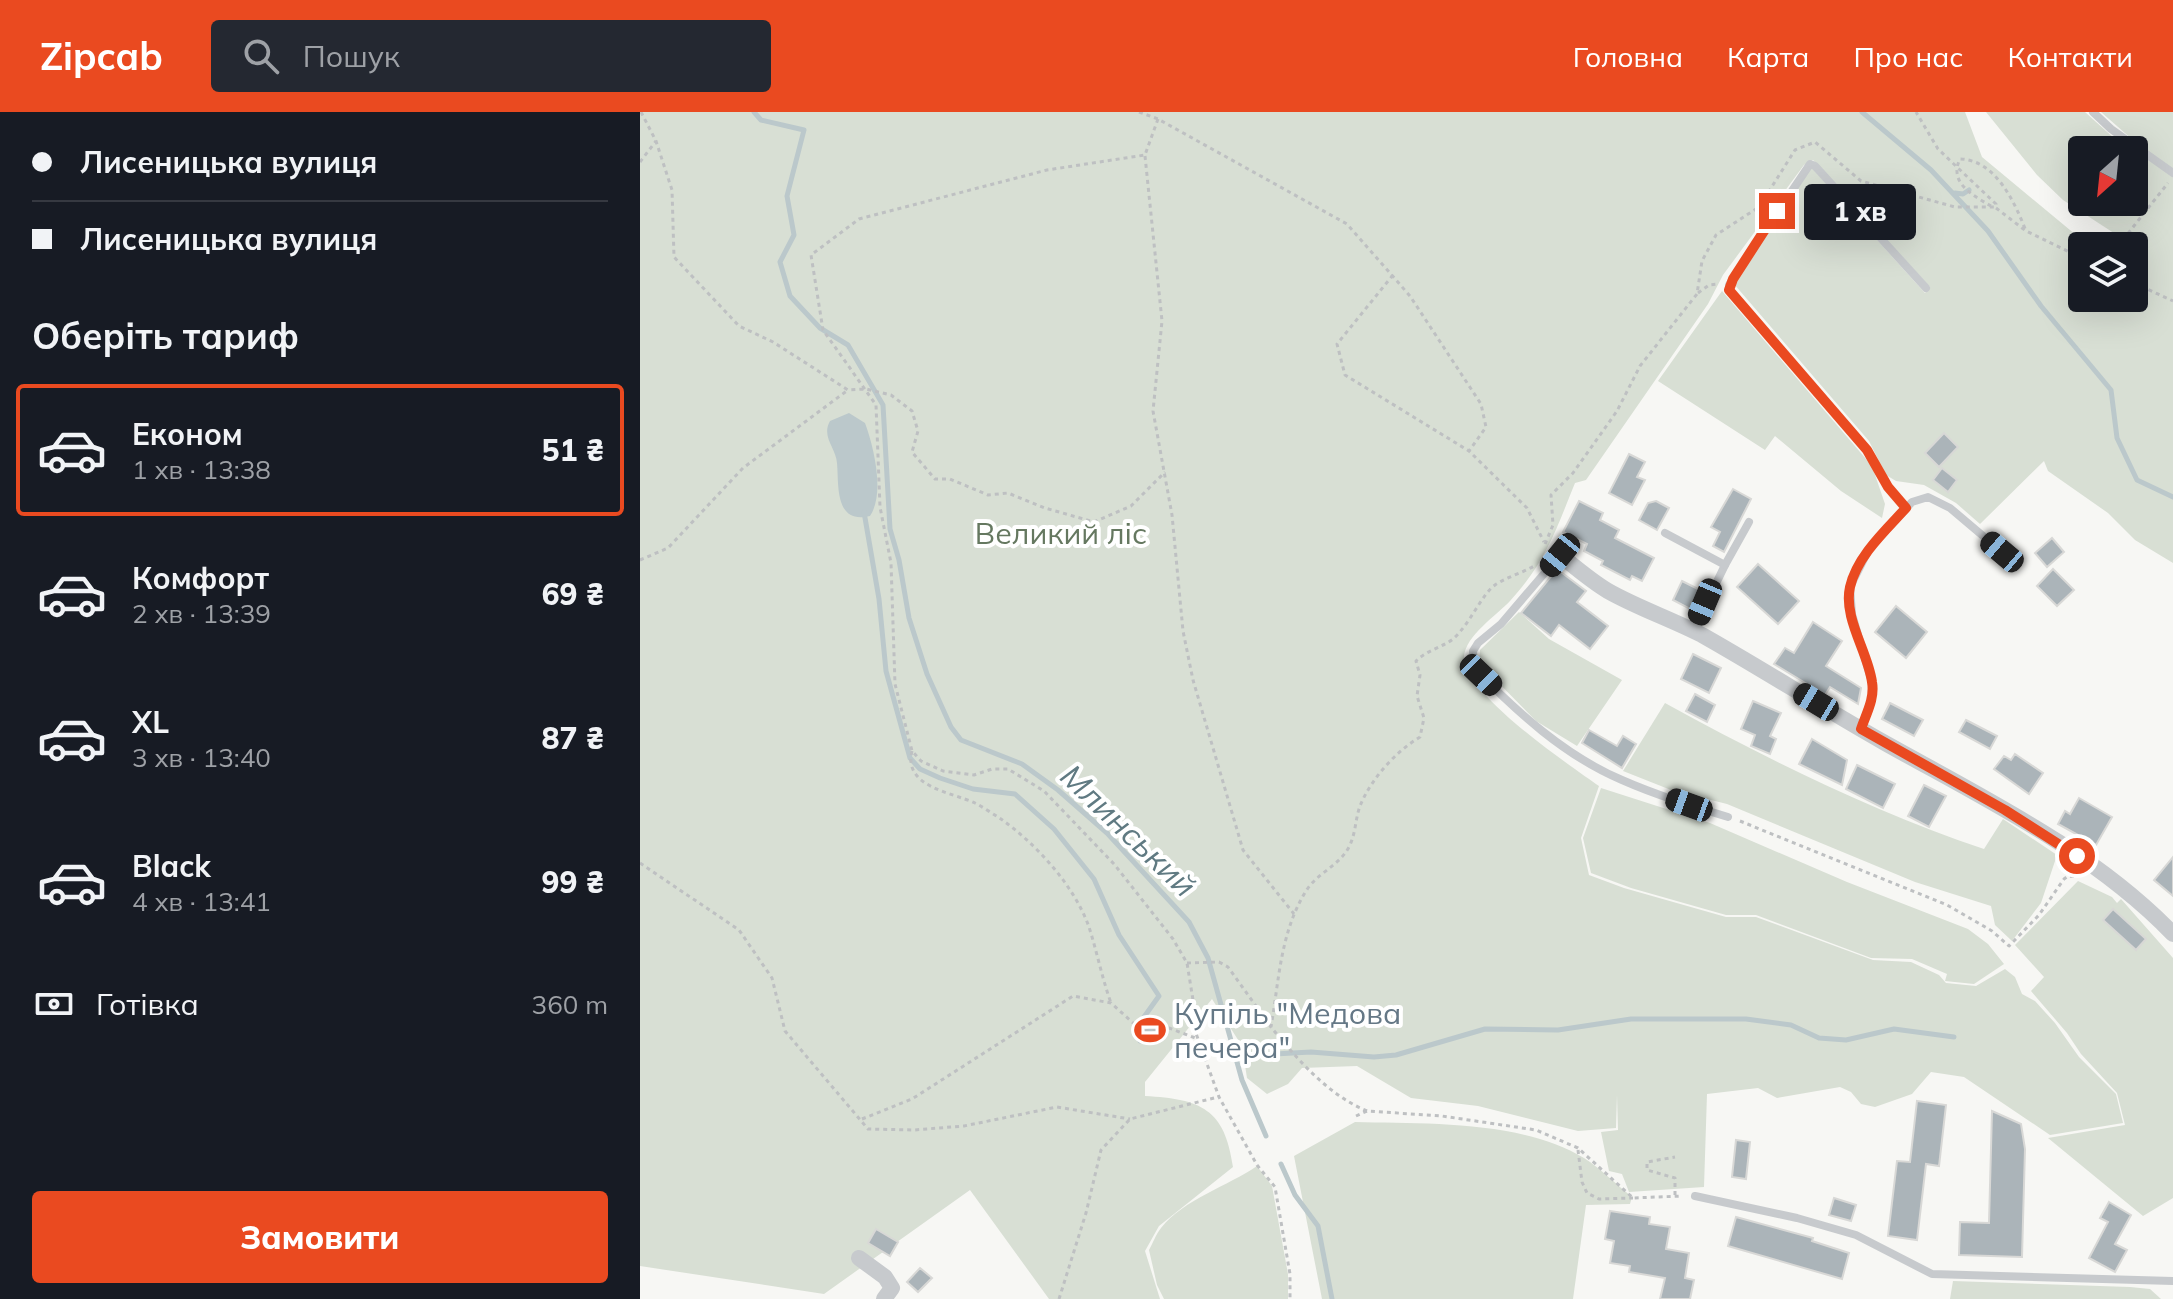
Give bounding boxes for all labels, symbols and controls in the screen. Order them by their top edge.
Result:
search box [211,20,771,92]
text: Zipcab [40,32,163,80]
icon: search [239,34,283,78]
text: Пошук [303,37,400,75]
text: Головна [1573,39,1683,74]
text: Карта [1727,39,1809,74]
text: Про нас [1853,39,1963,74]
text: Контакти [2007,39,2133,74]
north arrow [2068,136,2148,216]
map controls [2068,136,2148,312]
text: Лисеницька вулиця [80,143,377,181]
callout: 1 хв [1805,183,1917,239]
route end [1759,193,1795,229]
text: 1 хв [1833,195,1887,228]
text: Лисеницька вулиця [80,220,377,258]
button: layers [2068,232,2148,312]
text: Оберіть тариф [32,313,299,358]
icon: car [36,414,108,486]
text: Економ [132,415,243,453]
text: 51 ₴ [542,431,604,469]
text: 1 хв · 13:38 [132,453,271,486]
park label: Великий ліс [975,514,1147,552]
car [1976,527,2028,577]
car [1536,529,1584,581]
icon: car [36,558,108,630]
text: Комфорт [132,559,269,597]
text: 69 ₴ [542,575,604,613]
car [1685,575,1725,629]
text: 2 хв · 13:39 [132,597,271,630]
car [1455,650,1507,700]
car [1789,679,1843,725]
icon: car [36,702,108,774]
text: XL [132,703,169,741]
text: 87 ₴ [542,719,604,757]
text: 3 хв · 13:40 [132,741,271,774]
water label: Млинський [1053,755,1205,905]
car [1662,786,1716,824]
route start [2059,838,2095,874]
icon: car [36,846,108,918]
text: Black [132,847,211,885]
text: 99 ₴ [542,863,604,901]
text: 4 хв · 13:41 [132,885,271,918]
icon: cash [32,982,76,1026]
text: Готівка [96,985,199,1023]
text: 360 m [532,988,608,1021]
place label: Купіль "Медова печера" [1174,994,1401,1066]
sports icon: Купіль "Медова печера" [1133,1013,1167,1047]
button: Замовити [32,1191,608,1283]

